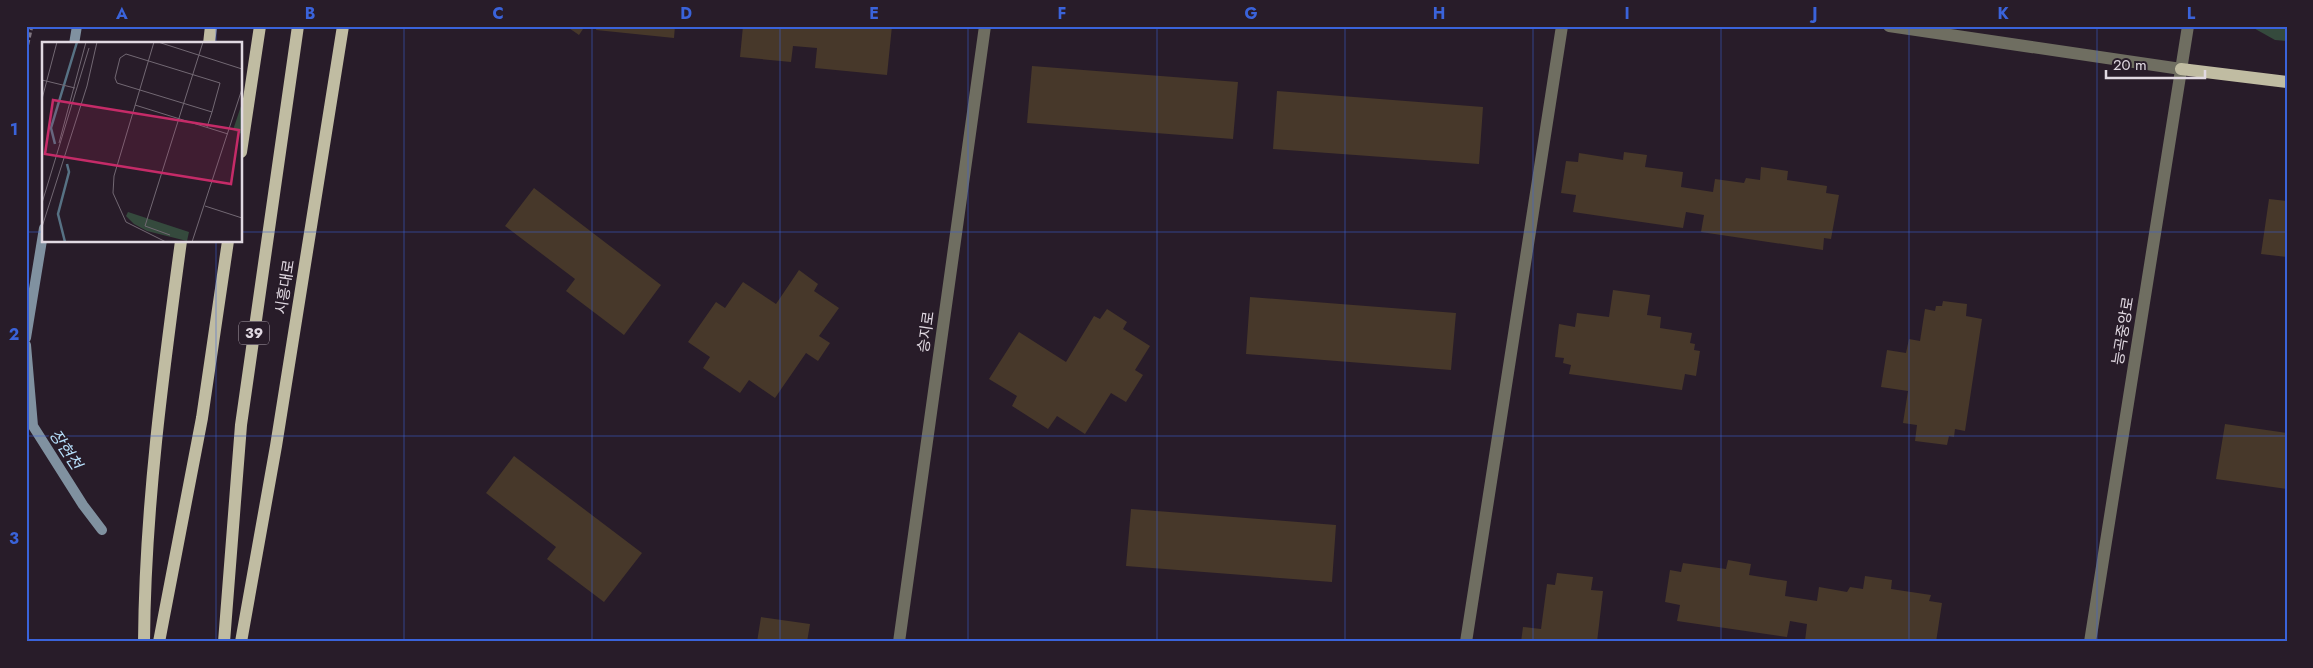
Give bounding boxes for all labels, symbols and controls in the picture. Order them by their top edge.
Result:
text: A [115,2,128,25]
text: B [305,2,315,25]
text: C [492,2,504,25]
text: D [680,2,692,25]
text: E [869,2,879,25]
text: F [1058,2,1066,25]
text: G [1244,2,1258,25]
text: H [1433,2,1445,25]
text: I [1624,2,1630,25]
text: J [1809,2,1818,25]
text: K [1997,2,2009,25]
text: L [2187,2,2196,25]
inset map [42,42,242,242]
scale bar [2106,48,2204,80]
text: 20 m [2113,54,2147,76]
text: 1 [10,118,18,141]
street label: 시흥대로 [270,258,300,316]
street label: 능곡중앙로 [2107,295,2139,367]
street label: 승지로 [912,310,940,354]
road number: 39 [239,322,269,344]
text: 2 [9,323,19,346]
water label: 장현천 [44,425,89,476]
text: 3 [9,527,19,550]

